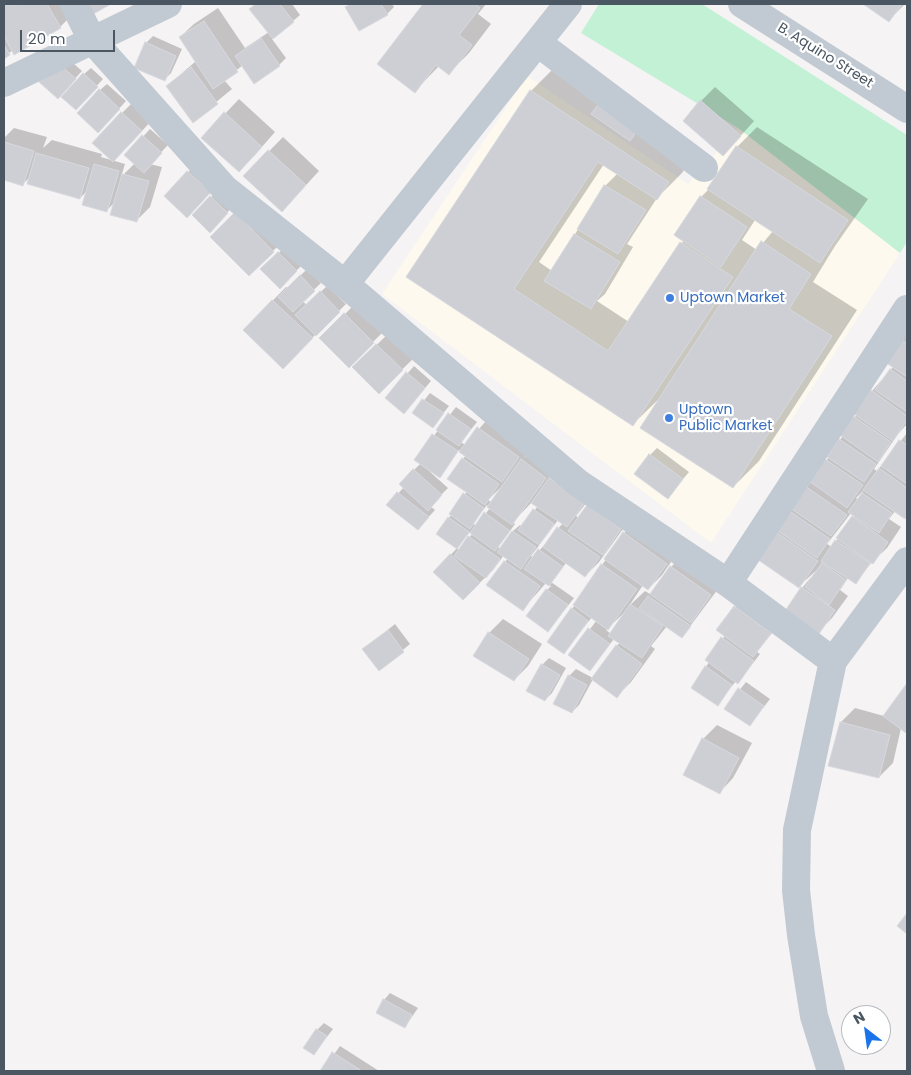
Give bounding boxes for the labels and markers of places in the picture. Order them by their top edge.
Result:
place label: Uptown Market [680,290,785,306]
marker: Uptown Market [664,292,676,304]
place label: Uptown Public Market [679,402,772,434]
marker: Uptown Public Market [663,412,675,424]

